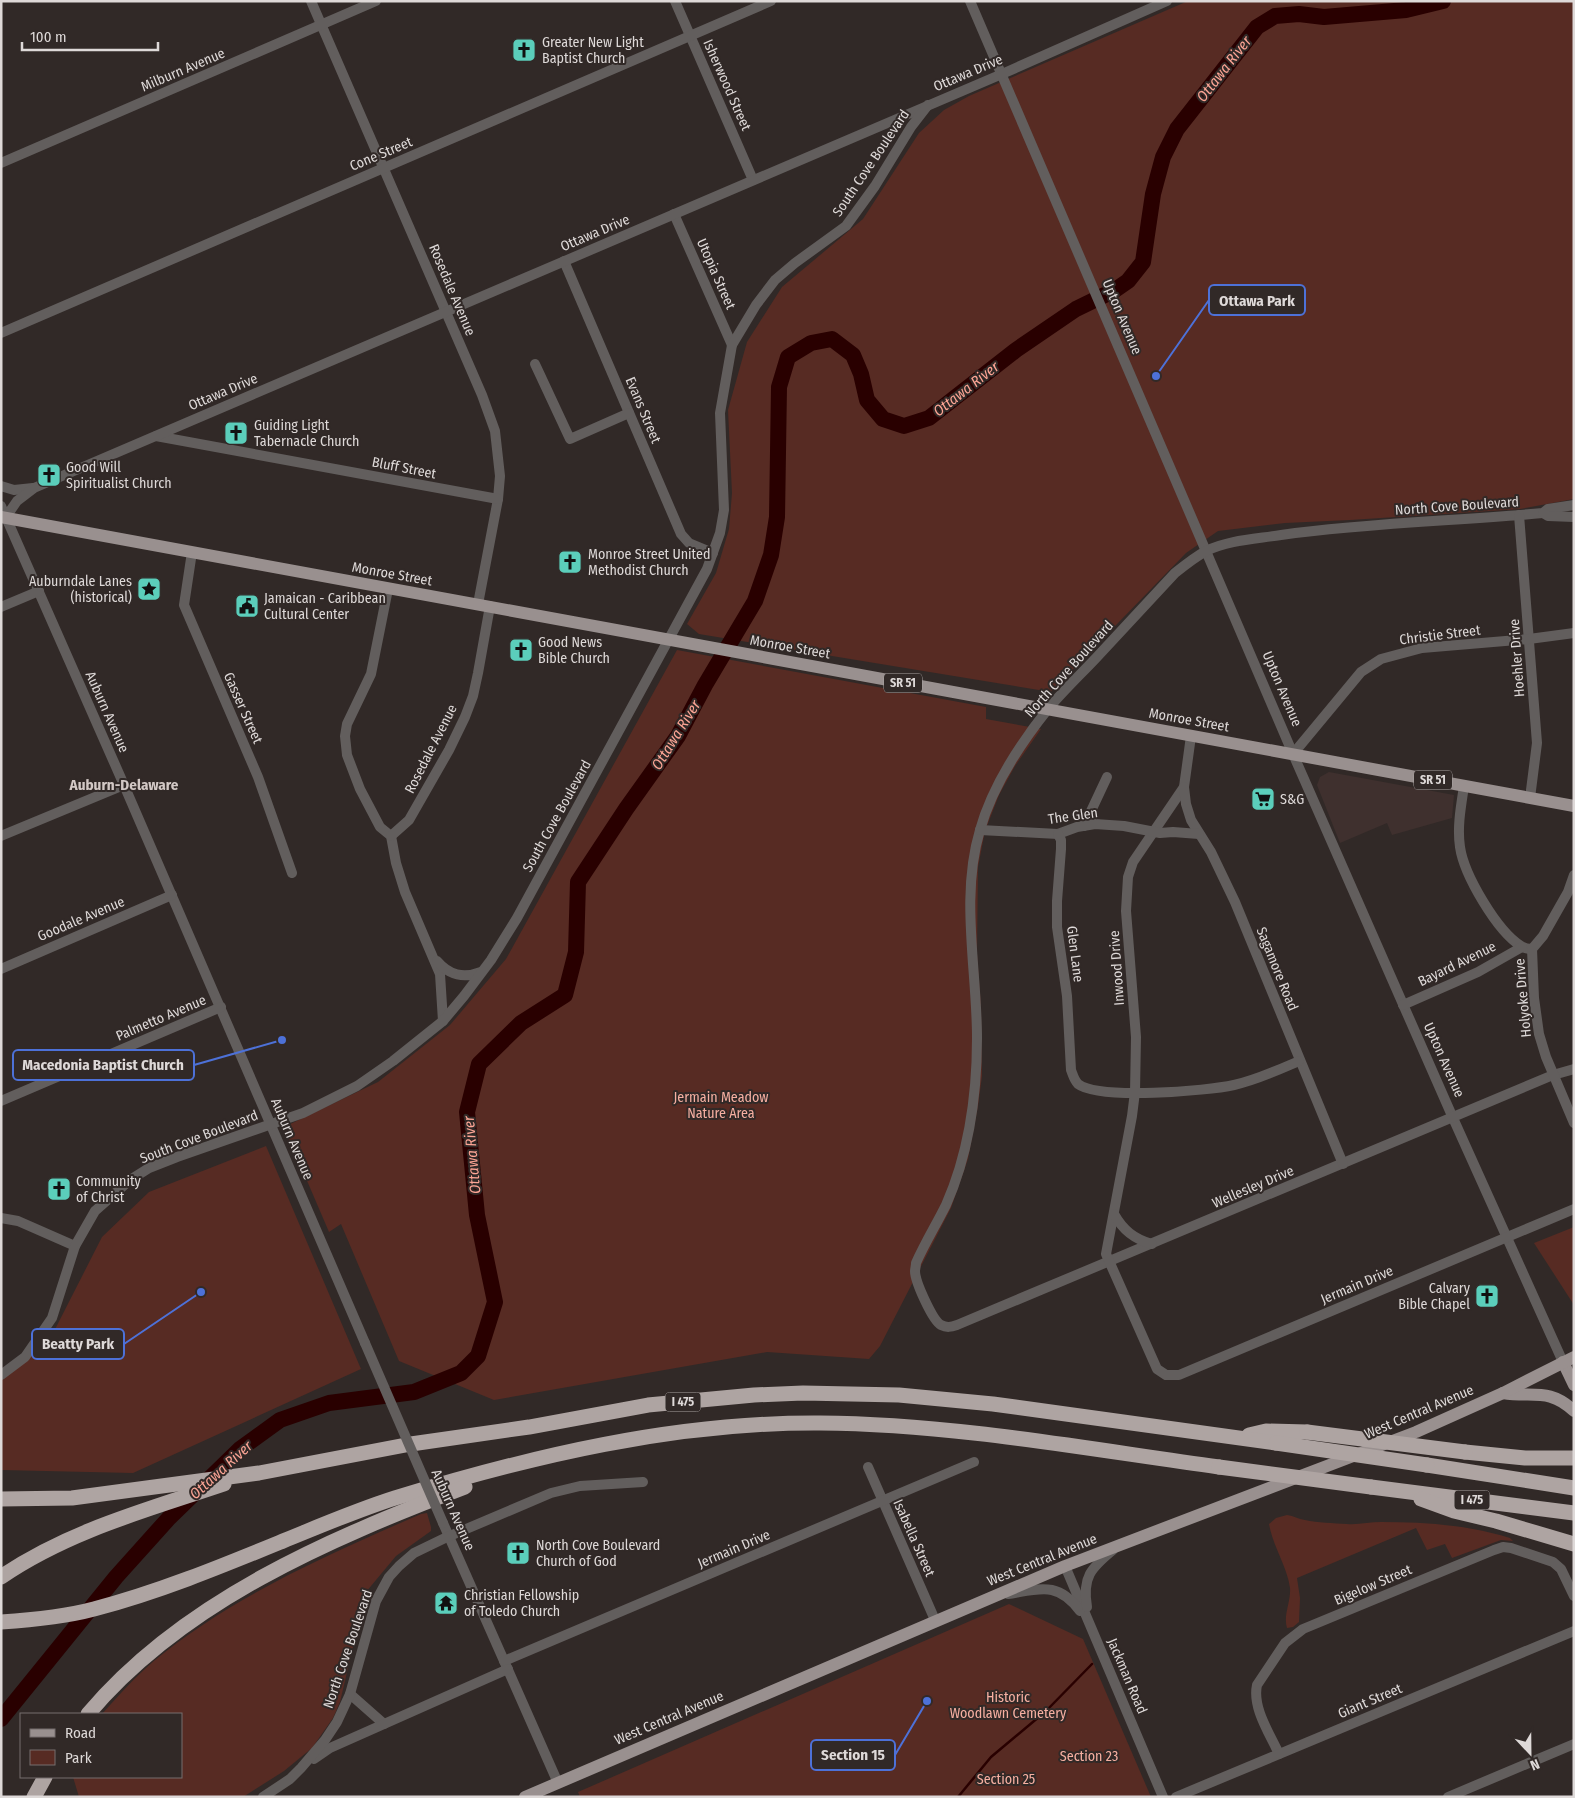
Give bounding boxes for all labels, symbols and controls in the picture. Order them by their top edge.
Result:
scale bar [22,20,159,52]
text: 100 m [30,28,67,46]
water label: Ottawa River [1193,32,1256,105]
place label: Greater New Light Baptist Church [542,34,644,67]
church icon: Greater New Light Baptist Church [511,37,537,63]
street label: Isherwood Street [699,37,755,134]
street label: Milburn Avenue [138,45,228,95]
street label: Ottawa Drive [931,51,1005,95]
street label: South Cove Boulevard [829,106,913,220]
street label: Cone Street [347,133,415,175]
street label: Ottawa Drive [558,211,632,255]
street label: Utopia Street [693,236,739,312]
street label: Rosedale Avenue [425,242,479,338]
street label: Upton Avenue [1099,277,1146,357]
callout: Ottawa Park [1209,285,1305,315]
text: Ottawa Park [1219,292,1295,310]
water label: Ottawa River [930,357,1003,420]
street label: Ottawa Drive [186,370,260,414]
street label: Evans Street [621,374,665,446]
place label: Guiding Light Tabernacle Church [254,417,360,450]
church icon: Guiding Light Tabernacle Church [223,420,249,446]
street label: Bluff Street [370,453,438,483]
place label: Good Will Spiritualist Church [66,459,172,492]
church icon: Good Will Spiritualist Church [36,462,62,488]
street label: North Cove Boulevard [1394,493,1520,519]
place label: Monroe Street United Methodist Church [588,546,710,579]
church icon: Monroe Street United Methodist Church [557,549,583,575]
street label: Monroe Street [351,559,434,589]
place label: Auburndale Lanes (historical) [29,573,132,606]
place icon: Auburndale Lanes (historical) [136,576,162,602]
place label: Jamaican - Caribbean Cultural Center [264,590,386,623]
public building icon: Jamaican - Caribbean Cultural Center [234,593,260,619]
street label: North Cove Boulevard [1021,617,1117,721]
street label: Hoehler Drive [1506,618,1528,698]
street label: Christie Street [1399,622,1482,648]
street label: Monroe Street [749,632,832,662]
place label: Good News Bible Church [538,634,610,667]
church icon: Good News Bible Church [508,637,534,663]
street label: Upton Avenue [1259,649,1306,729]
street label: Auburn Avenue [82,669,133,755]
street label: Gasser Street [220,670,266,747]
road number: SR 51 [884,674,922,692]
water label: Ottawa River [648,696,705,773]
street label: Rosedale Avenue [401,701,461,796]
street label: Monroe Street [1148,705,1231,735]
street label: South Cove Boulevard [519,757,595,875]
road number: SR 51 [1414,770,1452,790]
district label: Auburn-Delaware [69,776,179,794]
supermarket icon: S&G [1250,786,1276,812]
place label: S&G [1280,791,1304,808]
street label: The Glen [1047,804,1099,828]
street label: Goodale Avenue [35,893,127,945]
street label: Glen Lane [1063,925,1087,983]
street label: Sagamore Road [1253,925,1301,1013]
street label: Inwood Drive [1106,930,1128,1006]
street label: Bayard Avenue [1415,938,1499,990]
street label: Holyoke Drive [1511,958,1535,1038]
street label: Palmetto Avenue [113,991,209,1045]
street label: Upton Avenue [1420,1020,1468,1100]
callout: Macedonia Baptist Church [13,1050,194,1080]
text: Macedonia Baptist Church [22,1056,184,1074]
park label: Jermain Meadow Nature Area [673,1089,769,1122]
street label: Auburn Avenue [267,1096,317,1182]
street label: South Cove Boulevard [138,1107,260,1167]
water label: Ottawa River [460,1114,484,1195]
street label: Wellesley Drive [1210,1162,1297,1212]
place label: Community of Christ [76,1173,141,1206]
church icon: Community of Christ [46,1176,72,1202]
street label: Jermain Drive [1318,1262,1396,1308]
place label: Calvary Bible Chapel [1398,1280,1471,1313]
church icon: Calvary Bible Chapel [1474,1283,1500,1309]
callout: Beatty Park [32,1329,124,1359]
text: Beatty Park [42,1335,114,1353]
street label: West Central Avenue [1362,1381,1476,1443]
road number: I 475 [666,1392,700,1411]
water label: Ottawa River [186,1437,257,1503]
street label: Auburn Avenue [428,1467,479,1553]
road number: I 475 [1454,1490,1490,1510]
street label: Isabella Street [889,1497,939,1580]
street label: Jermain Drive [695,1526,773,1572]
street label: West Central Avenue [985,1530,1100,1590]
place label: North Cove Boulevard Church of God [536,1537,660,1570]
church icon: North Cove Boulevard Church of God [505,1540,531,1566]
street label: Bigelow Street [1332,1561,1415,1609]
street label: North Cove Boulevard [320,1587,376,1711]
place label: Christian Fellowship of Toledo Church [464,1587,579,1620]
temple icon: Christian Fellowship of Toledo Church [433,1590,459,1616]
street label: Jackman Road [1103,1636,1151,1716]
street label: Giant Street [1335,1680,1405,1722]
street label: West Central Avenue [612,1687,726,1749]
park label: Historic Woodlawn Cemetery [950,1689,1067,1722]
legend [20,1713,182,1778]
text: Road [65,1724,96,1742]
north arrow [1505,1728,1555,1778]
callout: Section 15 [811,1740,895,1770]
text: Section 15 [821,1746,885,1764]
park label: Section 23 [1060,1748,1118,1765]
text: Park [65,1749,92,1767]
text: N [1528,1755,1542,1774]
park label: Section 25 [977,1771,1035,1788]

